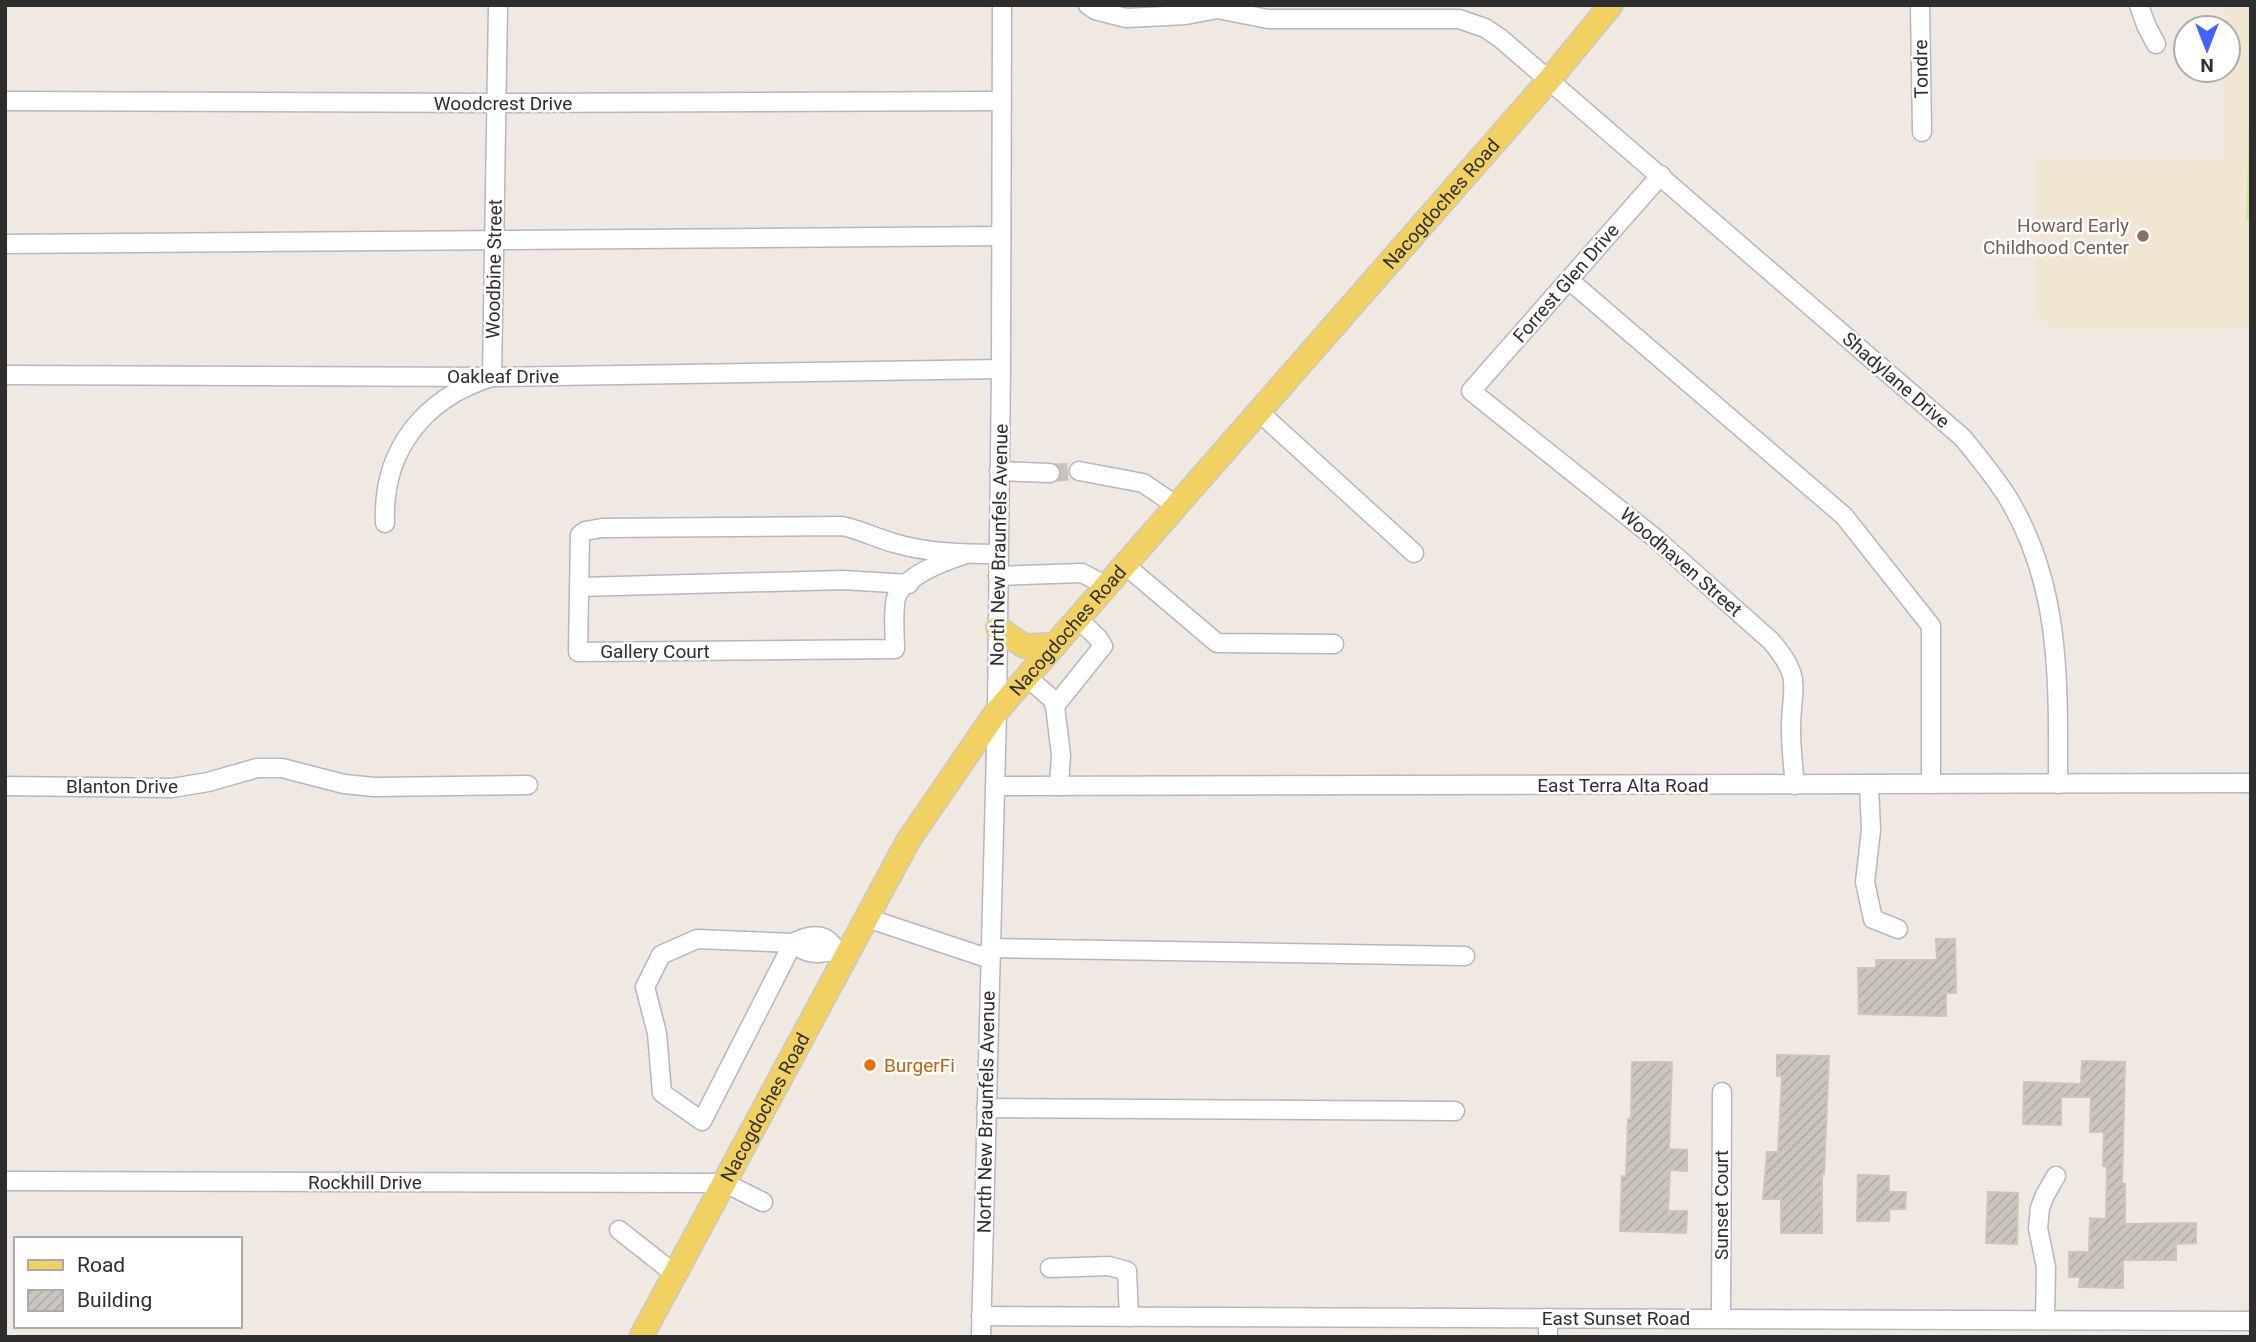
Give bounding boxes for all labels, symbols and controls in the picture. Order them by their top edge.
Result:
north arrow [2172,14,2242,84]
street label: Tondre [1909,39,1933,99]
text: N [2200,54,2214,77]
street label: Woodcrest Drive [434,92,572,115]
street label: Nacogdoches Road [1378,134,1504,274]
street label: Woodbine Street [481,199,507,339]
place label: Howard Early Childhood Center [1983,214,2130,259]
street label: Forrest Glen Drive [1508,219,1624,347]
marker: Howard Early Childhood Center [2135,228,2151,244]
street label: Shadylane Drive [1838,327,1954,433]
street label: Oakleaf Drive [447,365,559,388]
street label: North New Braunfels Avenue [985,424,1013,666]
street label: Woodhaven Street [1615,503,1747,621]
street label: Nacogdoches Road [1004,560,1131,700]
street label: Gallery Court [600,640,710,663]
street label: East Terra Alta Road [1537,774,1709,797]
street label: Blanton Drive [66,775,178,798]
street label: North New Braunfels Avenue [972,991,1000,1233]
street label: Nacogdoches Road [715,1029,814,1186]
place label: BurgerFi [884,1054,955,1077]
marker: BurgerFi [862,1057,878,1073]
street label: Sunset Court [1710,1150,1733,1260]
street label: Rockhill Drive [308,1171,422,1194]
legend [14,1237,242,1328]
text: Road [77,1253,125,1277]
text: Building [77,1288,152,1312]
street label: East Sunset Road [1542,1307,1690,1330]

